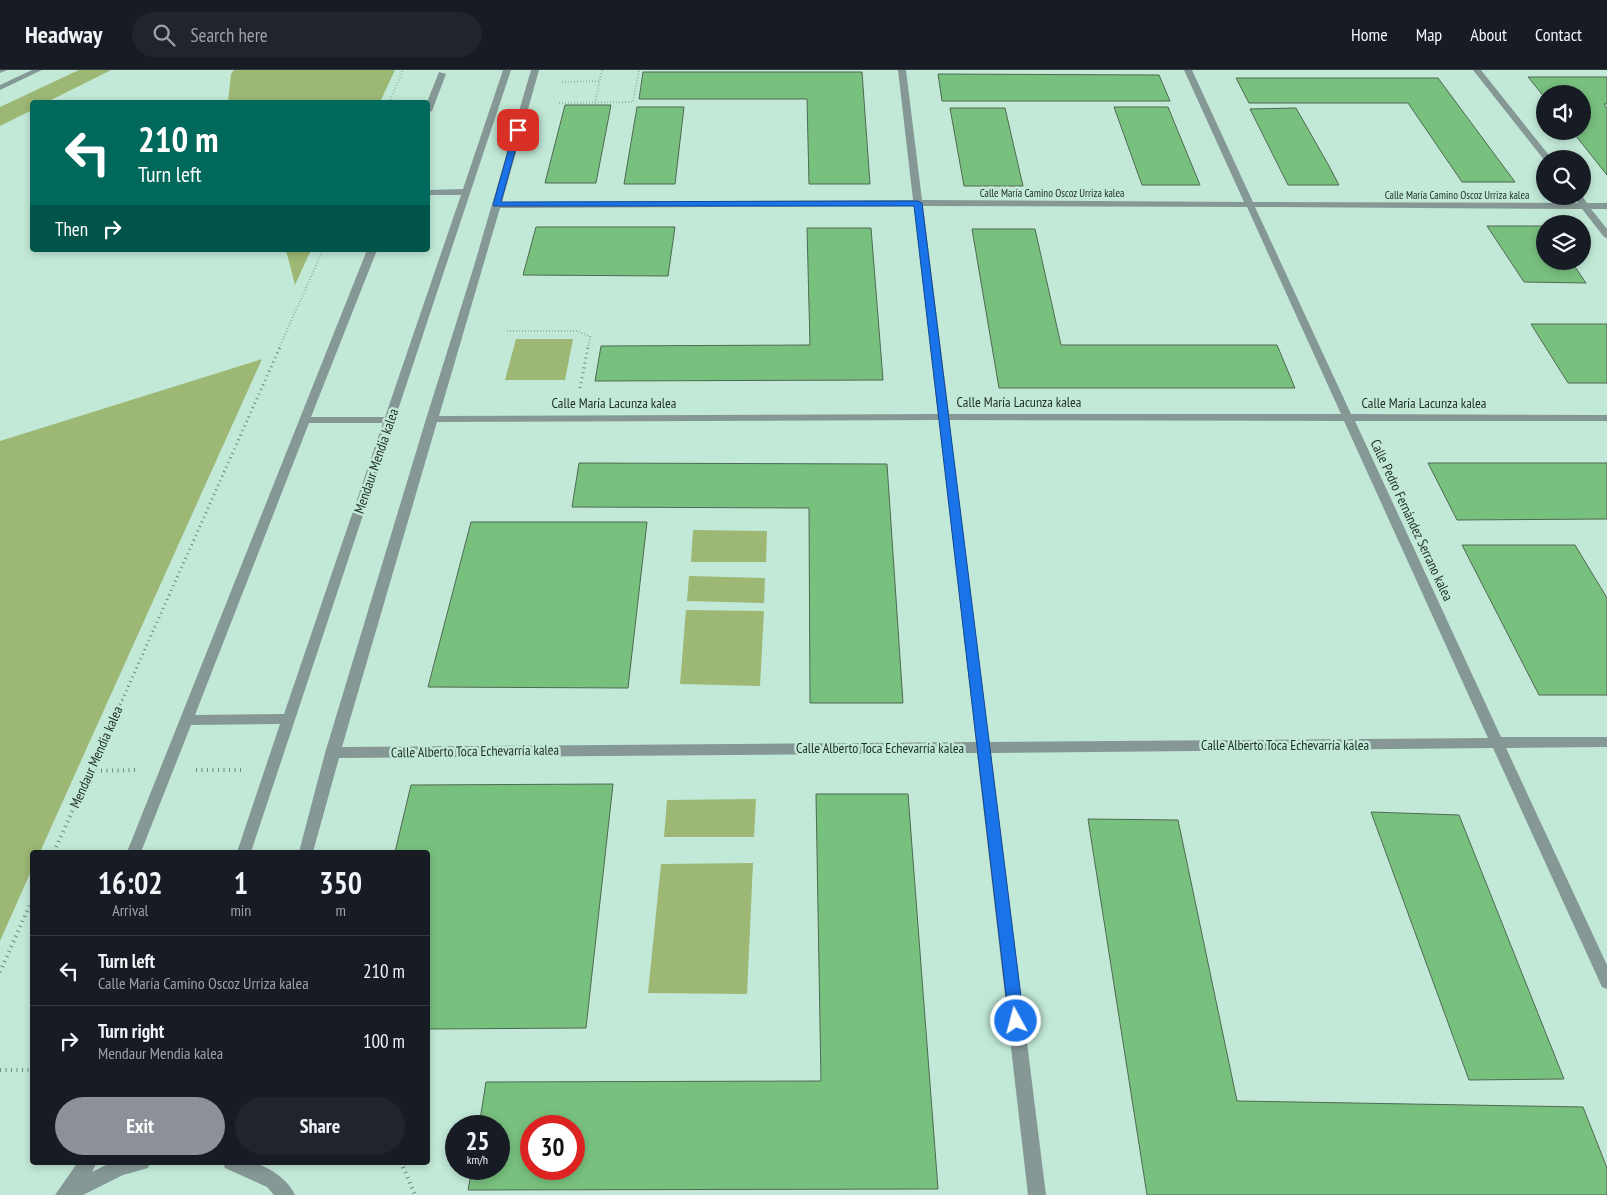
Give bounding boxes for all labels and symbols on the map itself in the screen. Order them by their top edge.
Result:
pin [497,109,539,151]
street label: Calle María Camino Oscoz Urriza kalea [980,186,1124,200]
street label: Calle María Camino Oscoz Urriza kalea [1385,188,1529,202]
street label: Calle María Lacunza kalea [957,393,1081,411]
street label: Calle María Lacunza kalea [552,394,676,412]
street label: Calle María Lacunza kalea [1362,394,1486,412]
street label: Mendaur Mendia kalea [350,406,402,516]
street label: Calle Pedro Fernández Serrano kalea [1367,436,1457,604]
street label: Mendaur Mendia kalea [65,703,127,811]
street label: Calle Alberto Toca Echevarría kalea [1201,736,1369,754]
street label: Calle Alberto Toca Echevarría kalea [796,739,964,757]
street label: Calle Alberto Toca Echevarría kalea [391,741,559,761]
position arrow [989,994,1041,1046]
speed limit sign: 30 [520,1115,585,1180]

